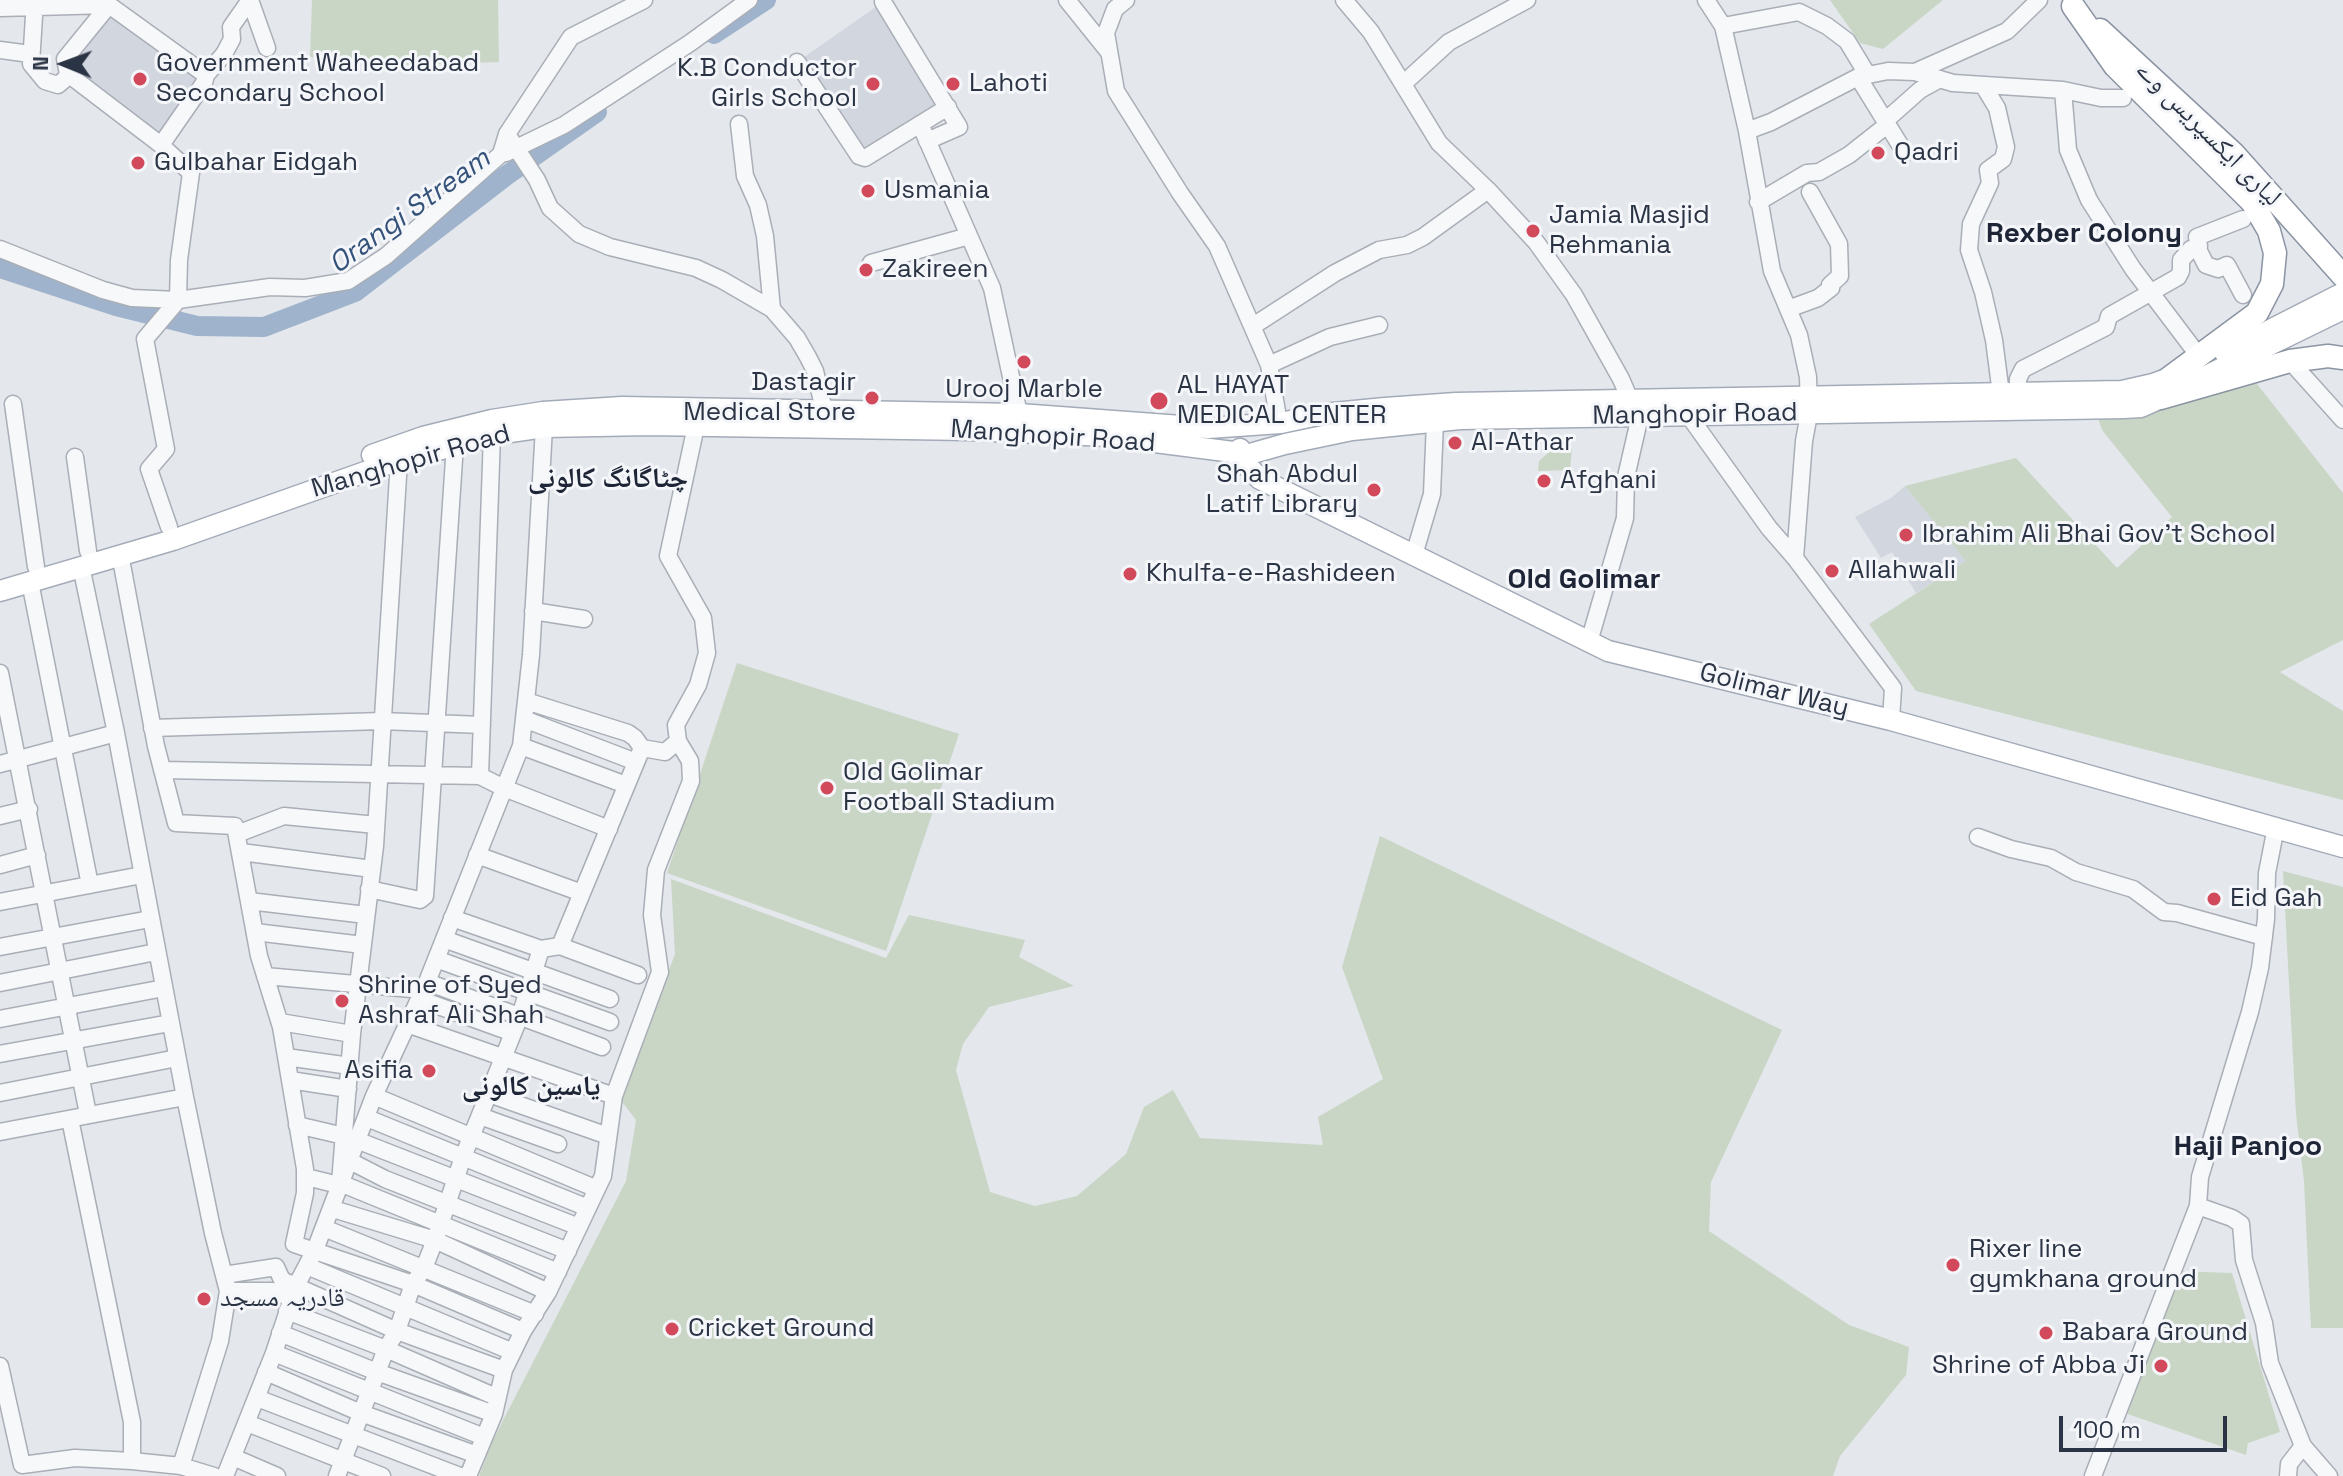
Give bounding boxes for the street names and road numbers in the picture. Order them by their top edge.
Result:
street label: لیاری ایکسپریس وے [2129,55,2287,213]
street label: Manghopir Road [1592,398,1798,432]
street label: Manghopir Road [949,414,1157,460]
street label: Manghopir Road [308,419,514,505]
street label: Golimar Way [1696,657,1852,725]

